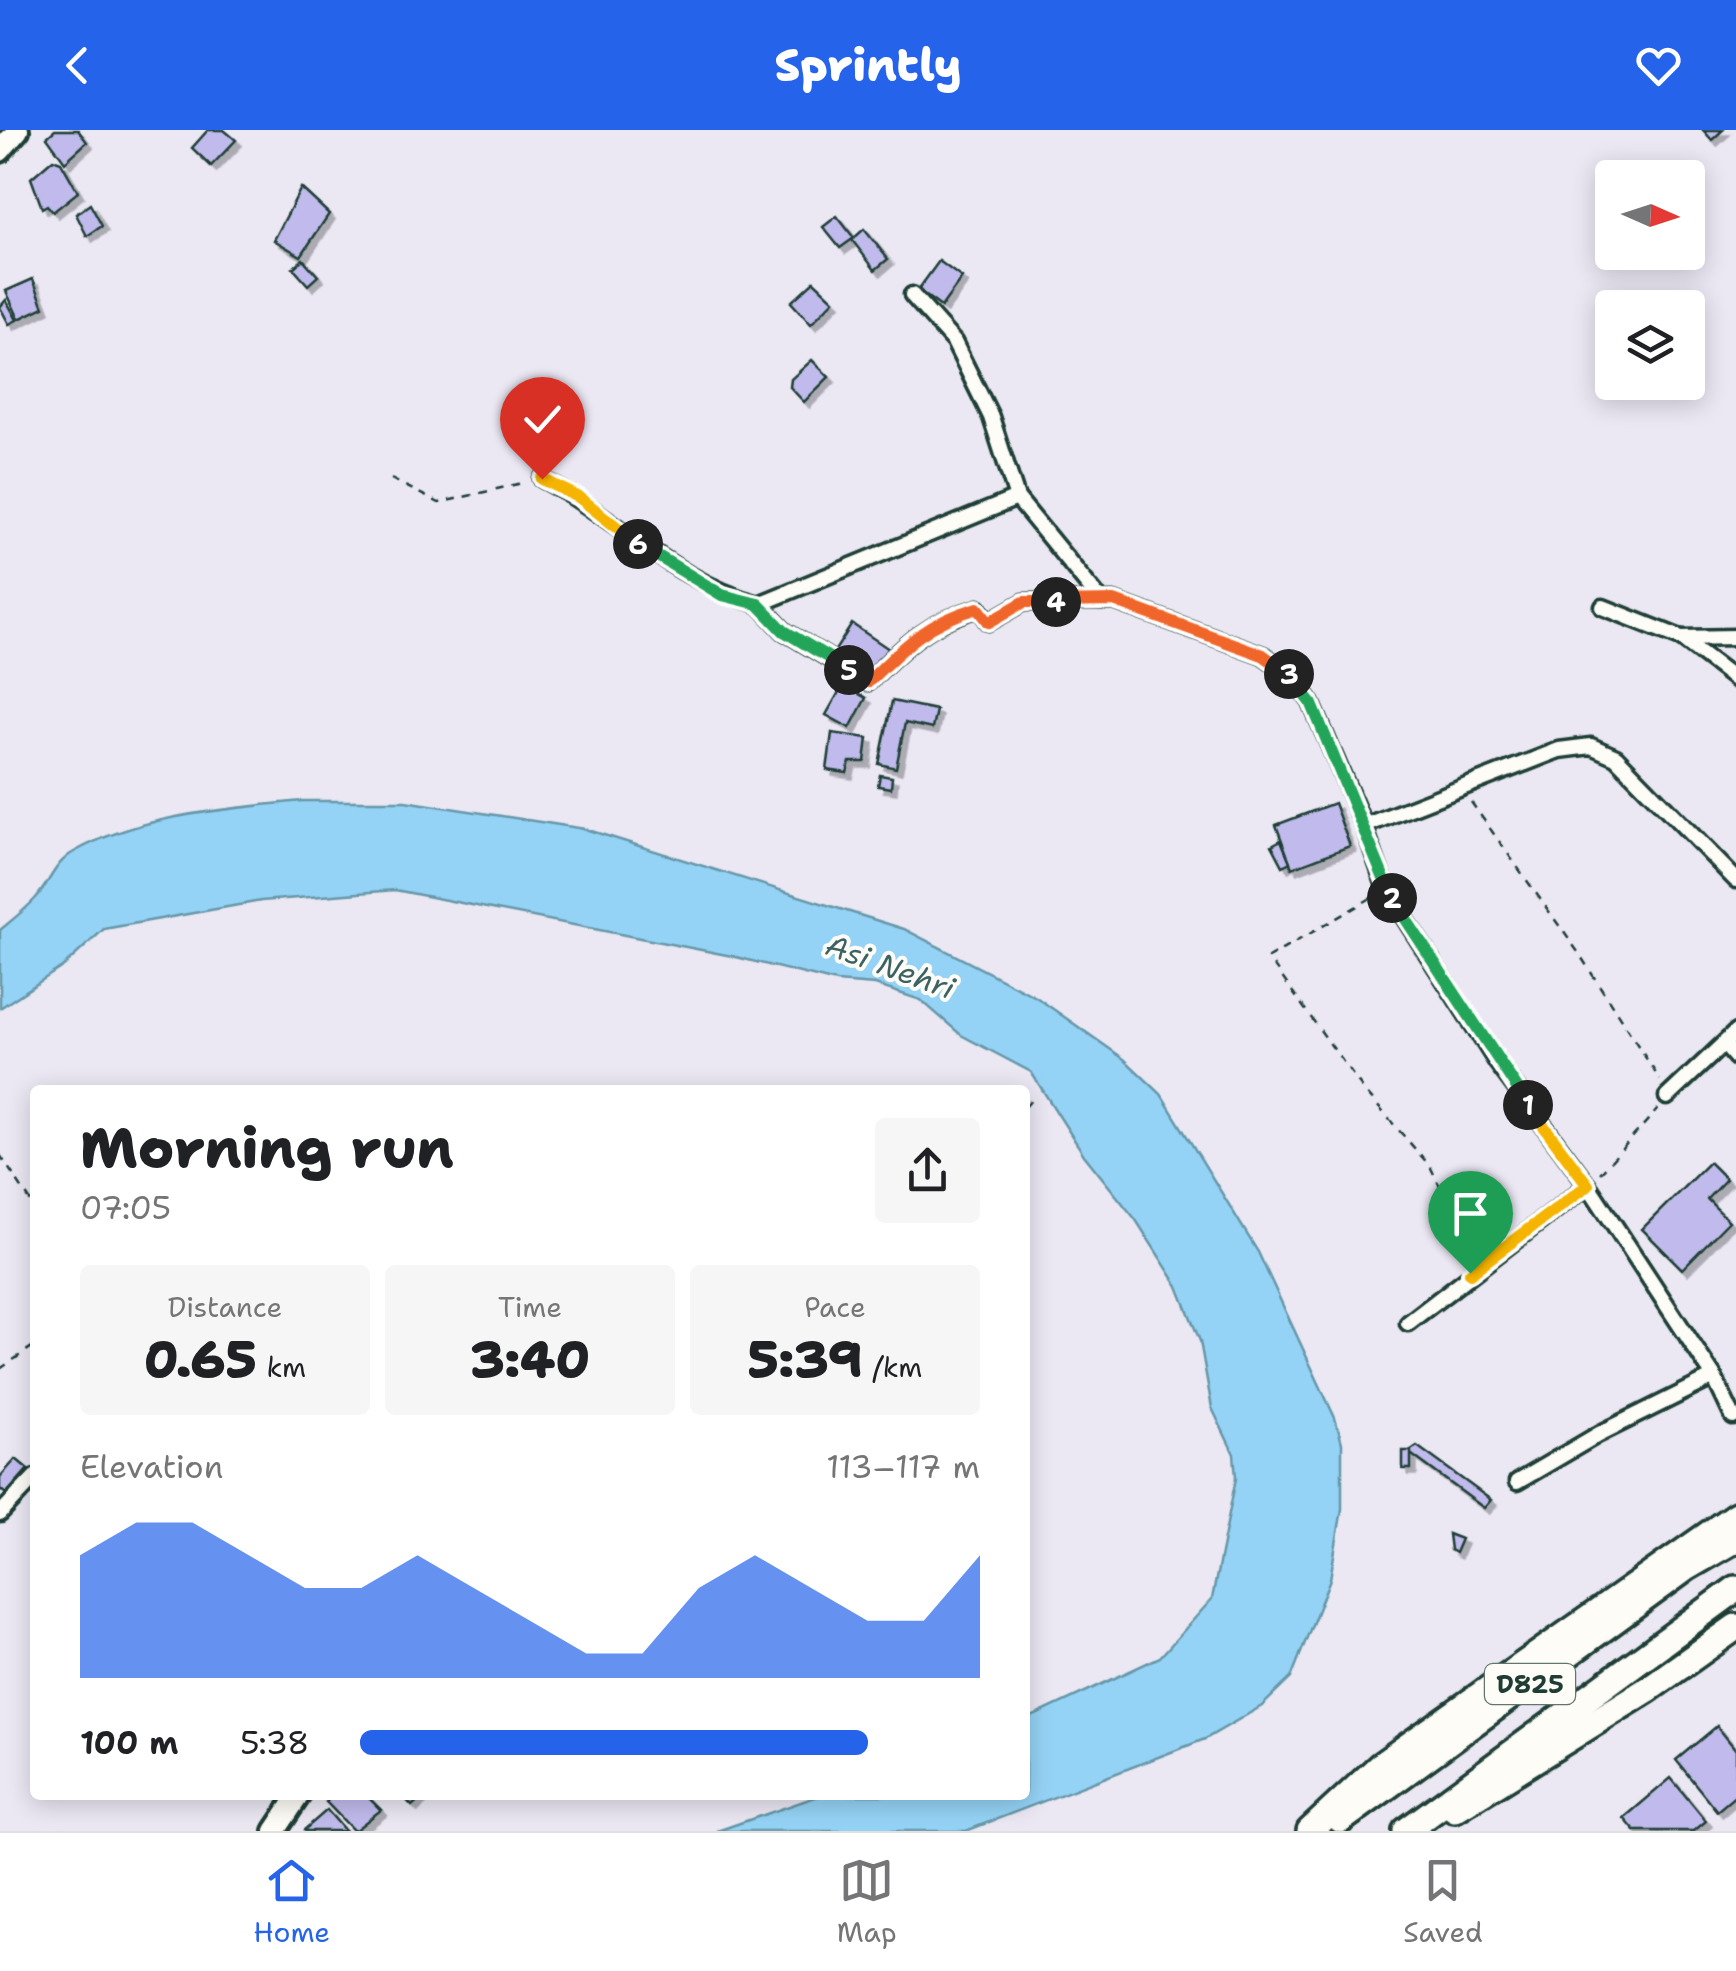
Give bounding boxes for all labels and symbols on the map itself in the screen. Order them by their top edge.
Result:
north arrow [1595,160,1705,270]
pin [500,377,585,480]
pin: 6 [613,519,663,569]
pin: 4 [1031,577,1081,627]
pin: 5 [824,645,874,695]
pin: 3 [1264,649,1314,699]
pin: 2 [1367,873,1417,923]
water label: Asi Nehri [820,924,961,1009]
pin: 1 [1503,1080,1553,1130]
pin [1428,1171,1513,1274]
road number: D825 [1485,1664,1575,1704]

